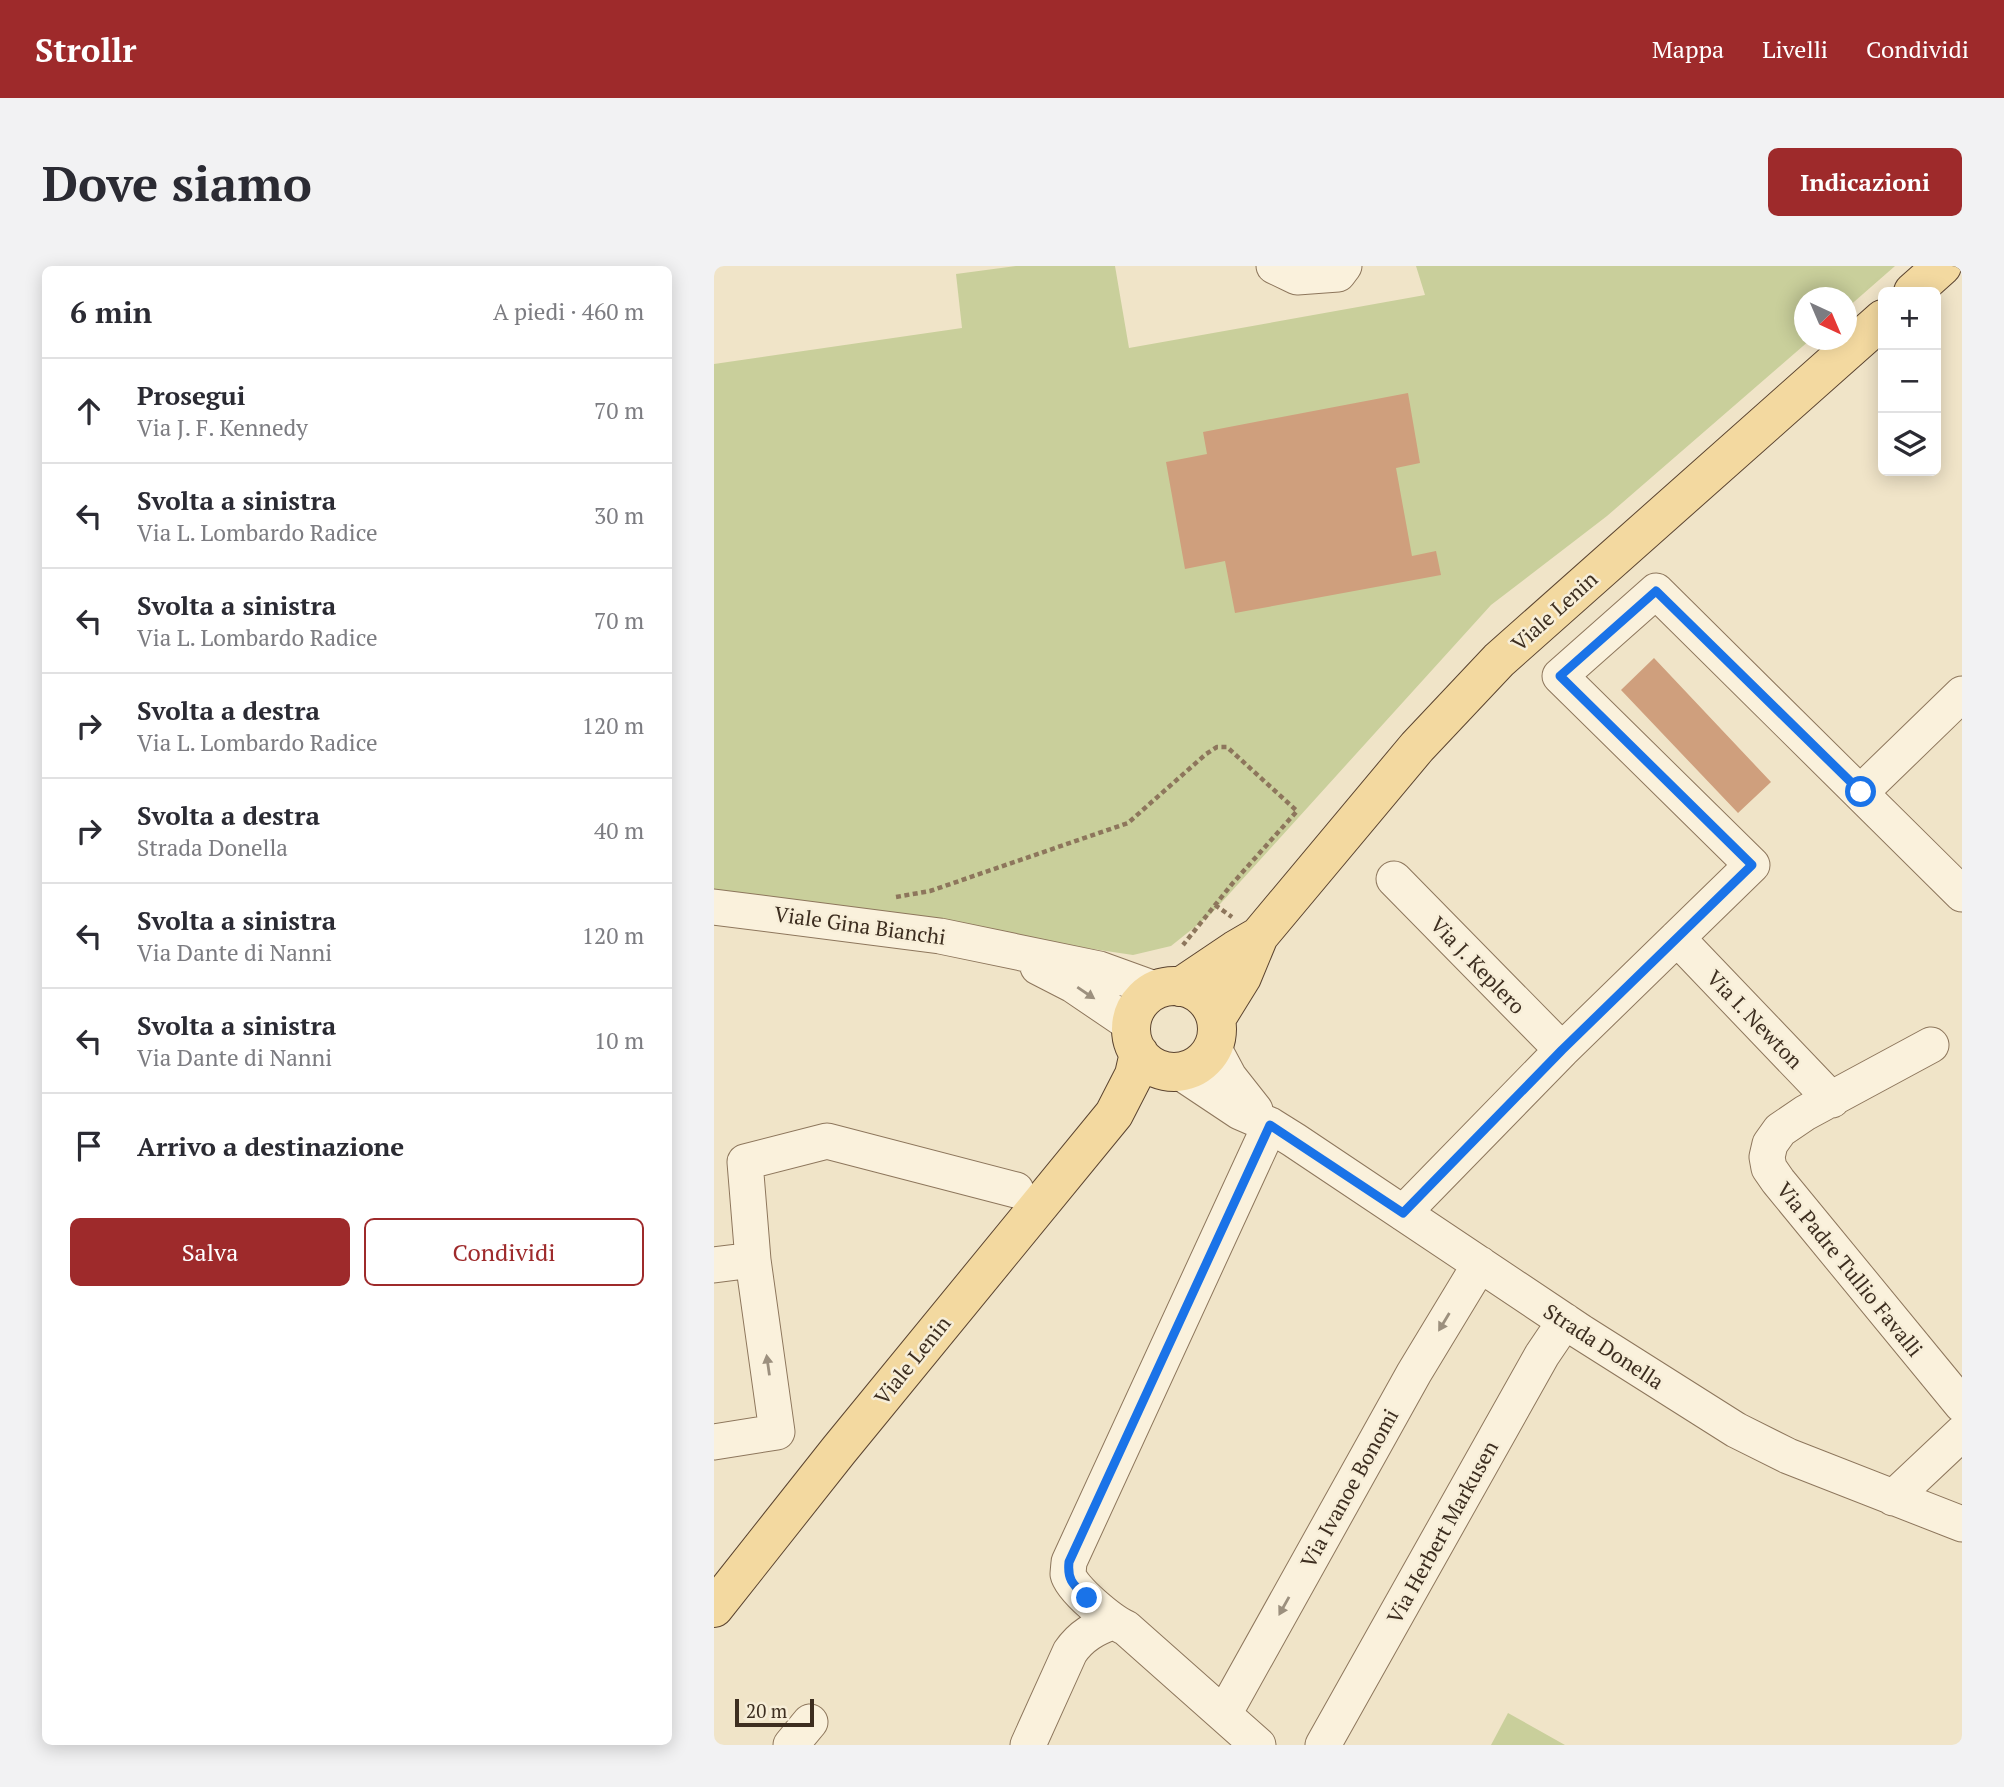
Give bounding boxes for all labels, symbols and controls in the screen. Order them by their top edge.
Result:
text: Strollr [35,28,137,71]
text: Mappa [1652,33,1724,65]
text: Livelli [1762,33,1828,65]
text: Condividi [1866,33,1969,65]
button: Indicazioni [1768,148,1962,216]
text: Dove siamo [42,150,312,215]
north arrow [1794,287,1857,350]
map controls [1878,287,1941,476]
button: + [1878,287,1941,350]
text: 6 min [70,292,152,332]
text: A piedi · 460 m [493,296,644,327]
button: − [1878,350,1941,413]
text: Prosegui [137,378,245,412]
icon: ahead [70,392,108,430]
text: 70 m [594,395,644,426]
text: Via J. F. Kennedy [137,412,308,443]
button: layers [1878,413,1941,476]
text: Svolta a sinistra [137,483,336,517]
icon: left [70,497,108,535]
text: 30 m [594,500,644,531]
text: Via L. Lombardo Radice [137,517,378,548]
street label: Viale Lenin [1505,565,1603,657]
text: Svolta a sinistra [137,588,336,622]
icon: left [70,602,108,640]
text: 70 m [594,605,644,636]
text: Via L. Lombardo Radice [137,622,378,653]
text: Svolta a destra [137,693,320,727]
icon: right [70,707,108,745]
text: 120 m [582,710,644,741]
text: Via L. Lombardo Radice [137,727,378,758]
route start [1845,776,1876,807]
text: Svolta a destra [137,798,320,832]
icon: right [70,812,108,850]
text: 40 m [594,815,644,846]
text: Strada Donella [137,832,288,863]
street label: Viale Gina Bianchi [772,899,948,951]
text: Svolta a sinistra [137,903,336,937]
street label: Via J. Keplero [1424,910,1532,1020]
icon: left [70,917,108,955]
text: 120 m [582,920,644,951]
text: Via Dante di Nanni [137,937,332,968]
street label: Via I. Newton [1701,964,1810,1075]
one-way arrow [1076,986,1095,999]
text: Svolta a sinistra [137,1008,336,1042]
icon: left [70,1022,108,1060]
text: 10 m [594,1025,644,1056]
text: Via Dante di Nanni [137,1042,332,1073]
icon: arrive [70,1127,108,1165]
text: Arrivo a destinazione [137,1129,404,1163]
street label: Via Padre Tullio Favalli [1771,1176,1929,1362]
button: Salva [70,1218,350,1286]
button: Condividi [364,1218,644,1286]
street label: Strada Donella [1539,1297,1670,1395]
street label: Viale Lenin [868,1309,957,1410]
one-way arrow [1438,1313,1451,1332]
one-way arrow [762,1354,773,1376]
street label: Via Ivanoe Bonomi [1294,1403,1404,1573]
street label: Via Herbert Markusen [1380,1435,1504,1629]
route end [1071,1582,1102,1613]
one-way arrow [1278,1596,1290,1615]
scale bar [735,1696,814,1728]
text: 20 m [746,1698,787,1723]

